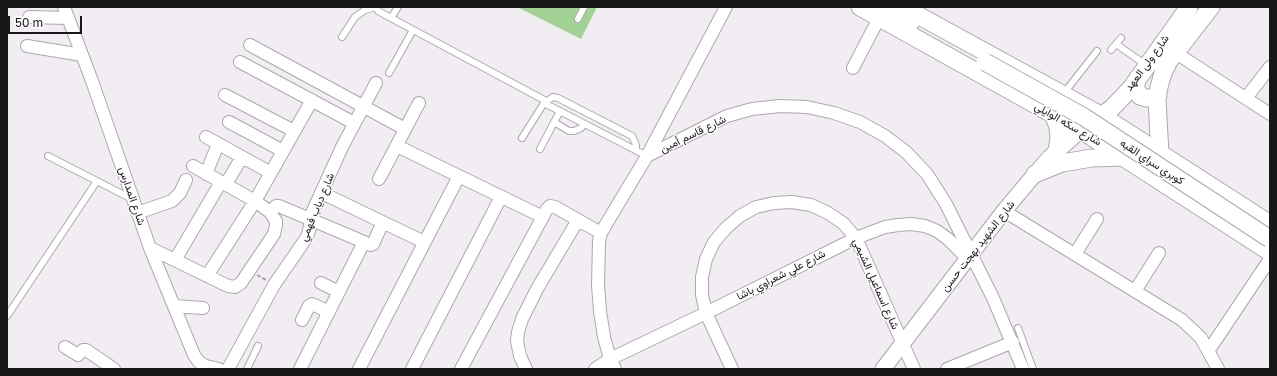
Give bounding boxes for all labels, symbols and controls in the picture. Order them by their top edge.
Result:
scale bar [10,8,84,34]
text: 50 m [15,15,43,30]
street label: شارع ولى العهد [1122,32,1172,94]
street label: شارع سكه الوايلي [1032,100,1104,148]
street label: شارع قاسم أمين [658,112,728,156]
street label: كوبري سراي القبه [1117,136,1187,188]
street label: شارع المدارس [116,165,148,227]
street label: شارع دياب فهمي [297,171,337,243]
street label: شارع الشهيد بهجت حسن [938,198,1018,294]
street label: شارع اسماعيل الشيمي [850,237,902,331]
street label: شارع علي شعراوي باشا [734,247,828,303]

